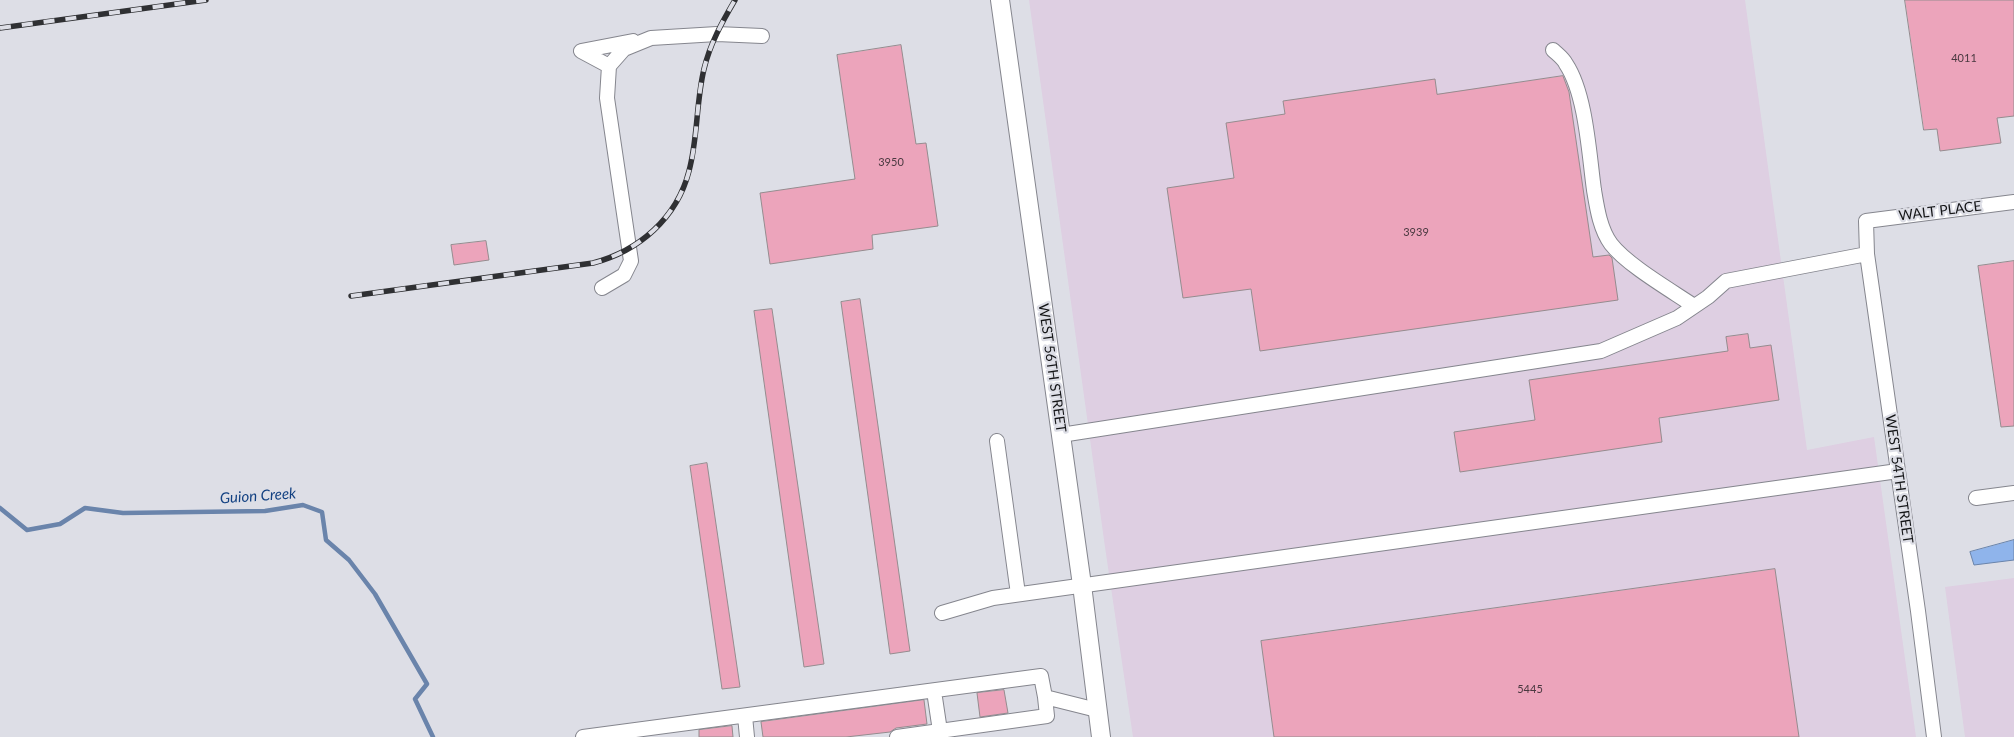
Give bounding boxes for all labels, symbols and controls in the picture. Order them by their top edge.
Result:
house number: 4011 [1951,51,1977,65]
house number: 3950 [878,155,904,169]
street label: WALT PLACE [1898,198,1982,224]
house number: 3939 [1403,225,1429,239]
street label: WEST 56TH STREET [1035,303,1069,433]
street label: WEST 54TH STREET [1882,414,1916,544]
water label: Guion Creek [219,484,297,508]
house number: 5445 [1517,682,1543,696]

